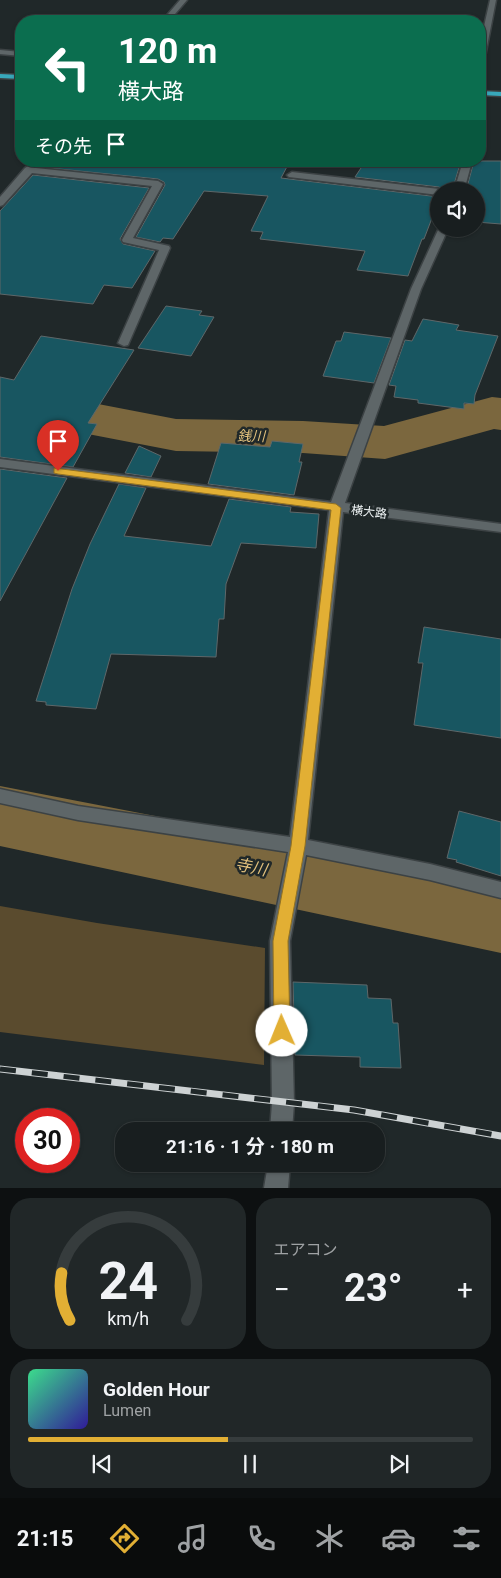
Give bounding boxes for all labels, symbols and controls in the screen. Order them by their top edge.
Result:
text: 120 m [118,31,217,72]
icon: left [35,35,100,100]
text: 横大路 [118,79,184,104]
icon: arrive [102,130,130,158]
text: その先 [35,135,92,158]
map controls [430,182,485,237]
button: sound [430,182,485,237]
pin [37,420,79,471]
icon: arrive [44,427,72,455]
water label: 銭川 [237,428,267,444]
street label: 横大路 [350,503,388,521]
water label: 寺川 [233,855,270,880]
position arrow [255,1004,307,1056]
speed limit sign: 30 [15,1108,80,1173]
text: 21:16 · 1 分 · 180 m [166,1135,334,1158]
text: エアコン [274,1240,338,1259]
text: 24 [98,1251,158,1312]
text: 23° [344,1266,403,1310]
text: − [274,1273,290,1306]
text: + [457,1273,473,1306]
text: km/h [107,1308,149,1329]
text: Golden Hour [103,1378,210,1401]
text: Lumen [103,1401,151,1420]
icon: previous [88,1450,116,1478]
icon: pause [236,1450,264,1478]
icon: next [385,1450,413,1478]
icon: directions [107,1521,142,1556]
icon: music [175,1521,210,1556]
icon: phone [244,1521,279,1556]
icon: climate [312,1521,347,1556]
icon: car [381,1521,416,1556]
icon: filters [449,1521,484,1556]
text: 21:15 [17,1526,73,1551]

